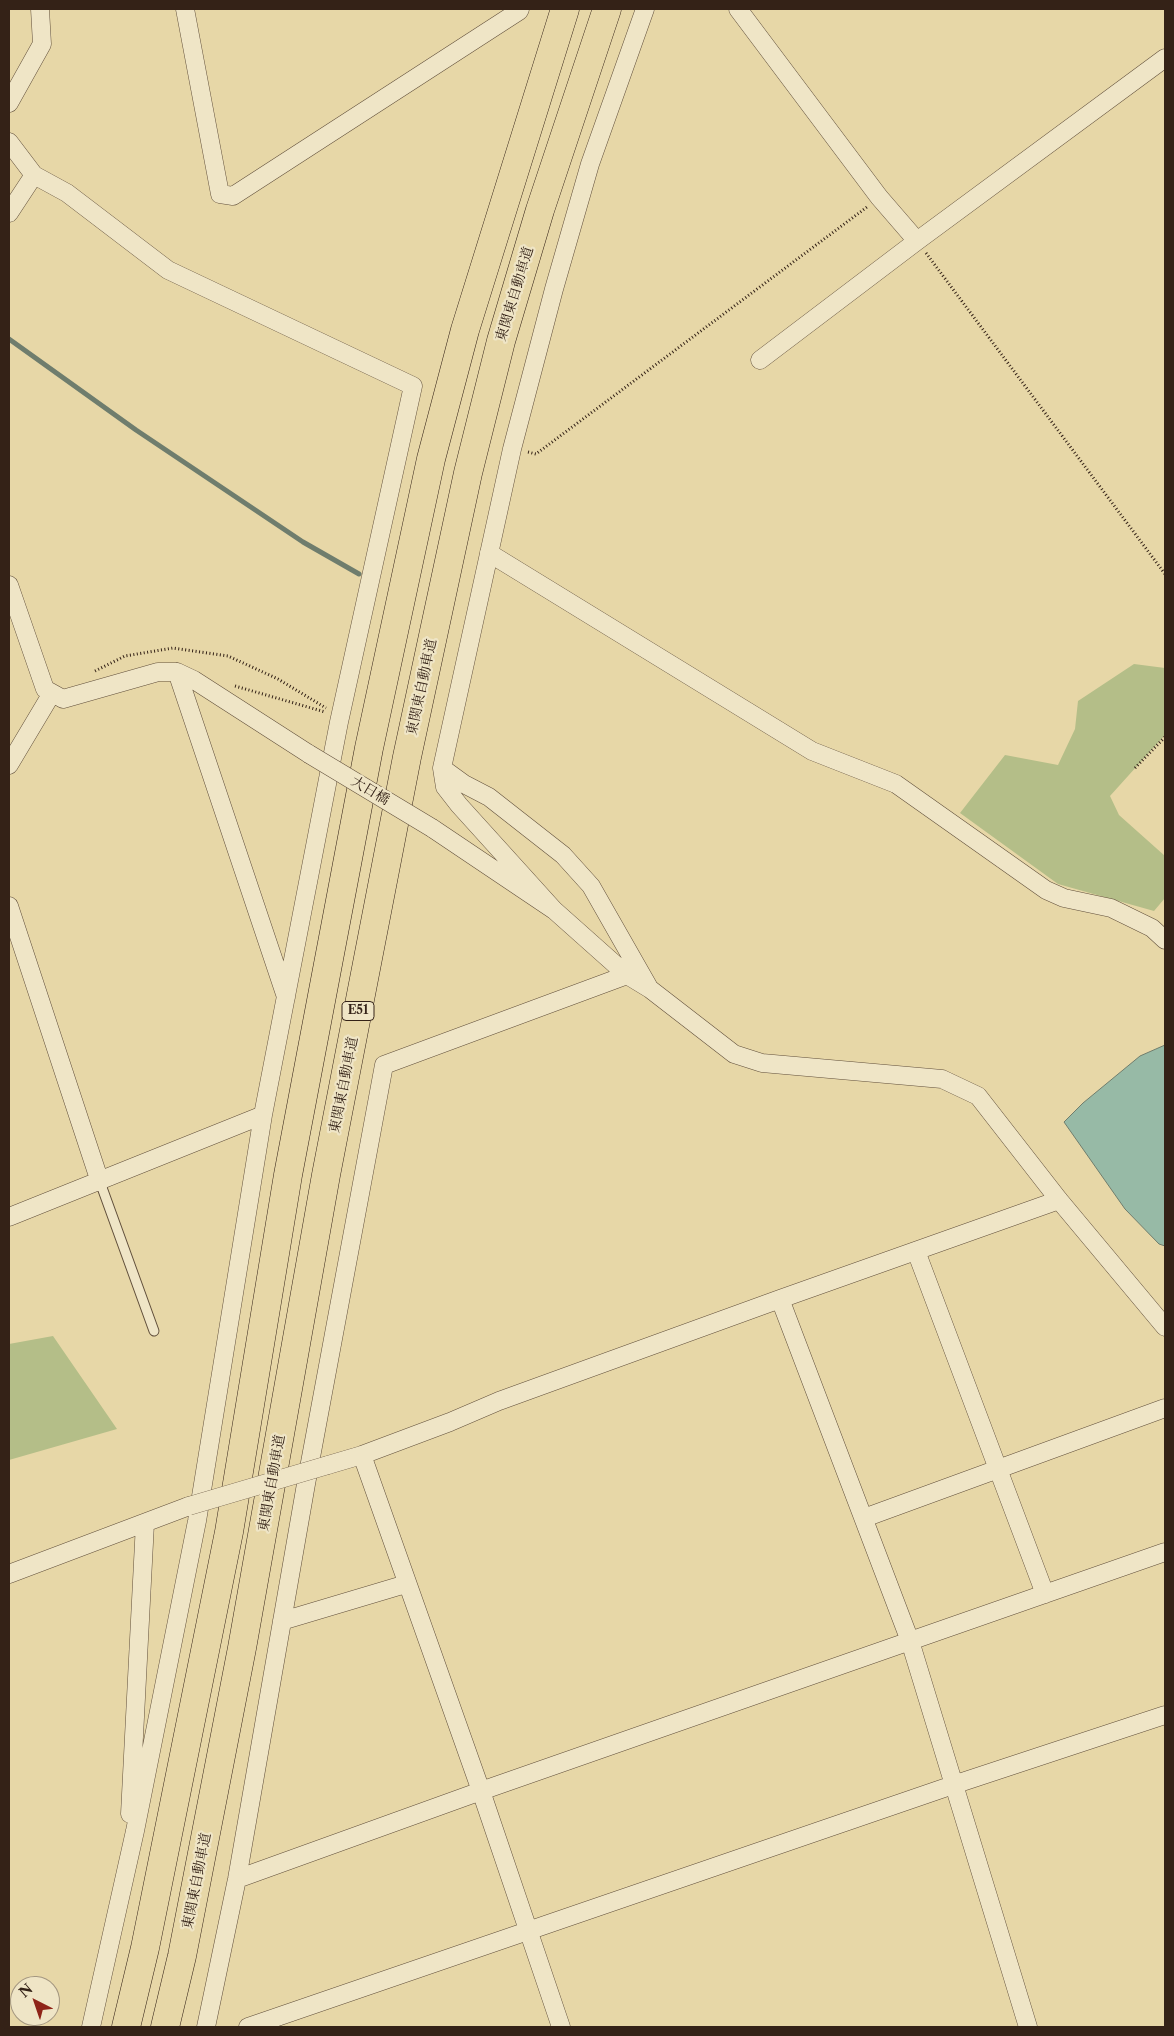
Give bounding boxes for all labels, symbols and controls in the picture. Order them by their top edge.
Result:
street label: 東関東自動車道 [493,245,537,343]
street label: 東関東自動車道 [404,637,440,737]
street label: 大日橋 [348,773,392,809]
road number: E51 [342,1001,374,1020]
street label: 東関東自動車道 [326,1035,362,1135]
street label: 東関東自動車道 [255,1433,289,1533]
street label: 東関東自動車道 [179,1831,215,1931]
north arrow [10,1976,60,2026]
text: N [15,1980,36,2001]

